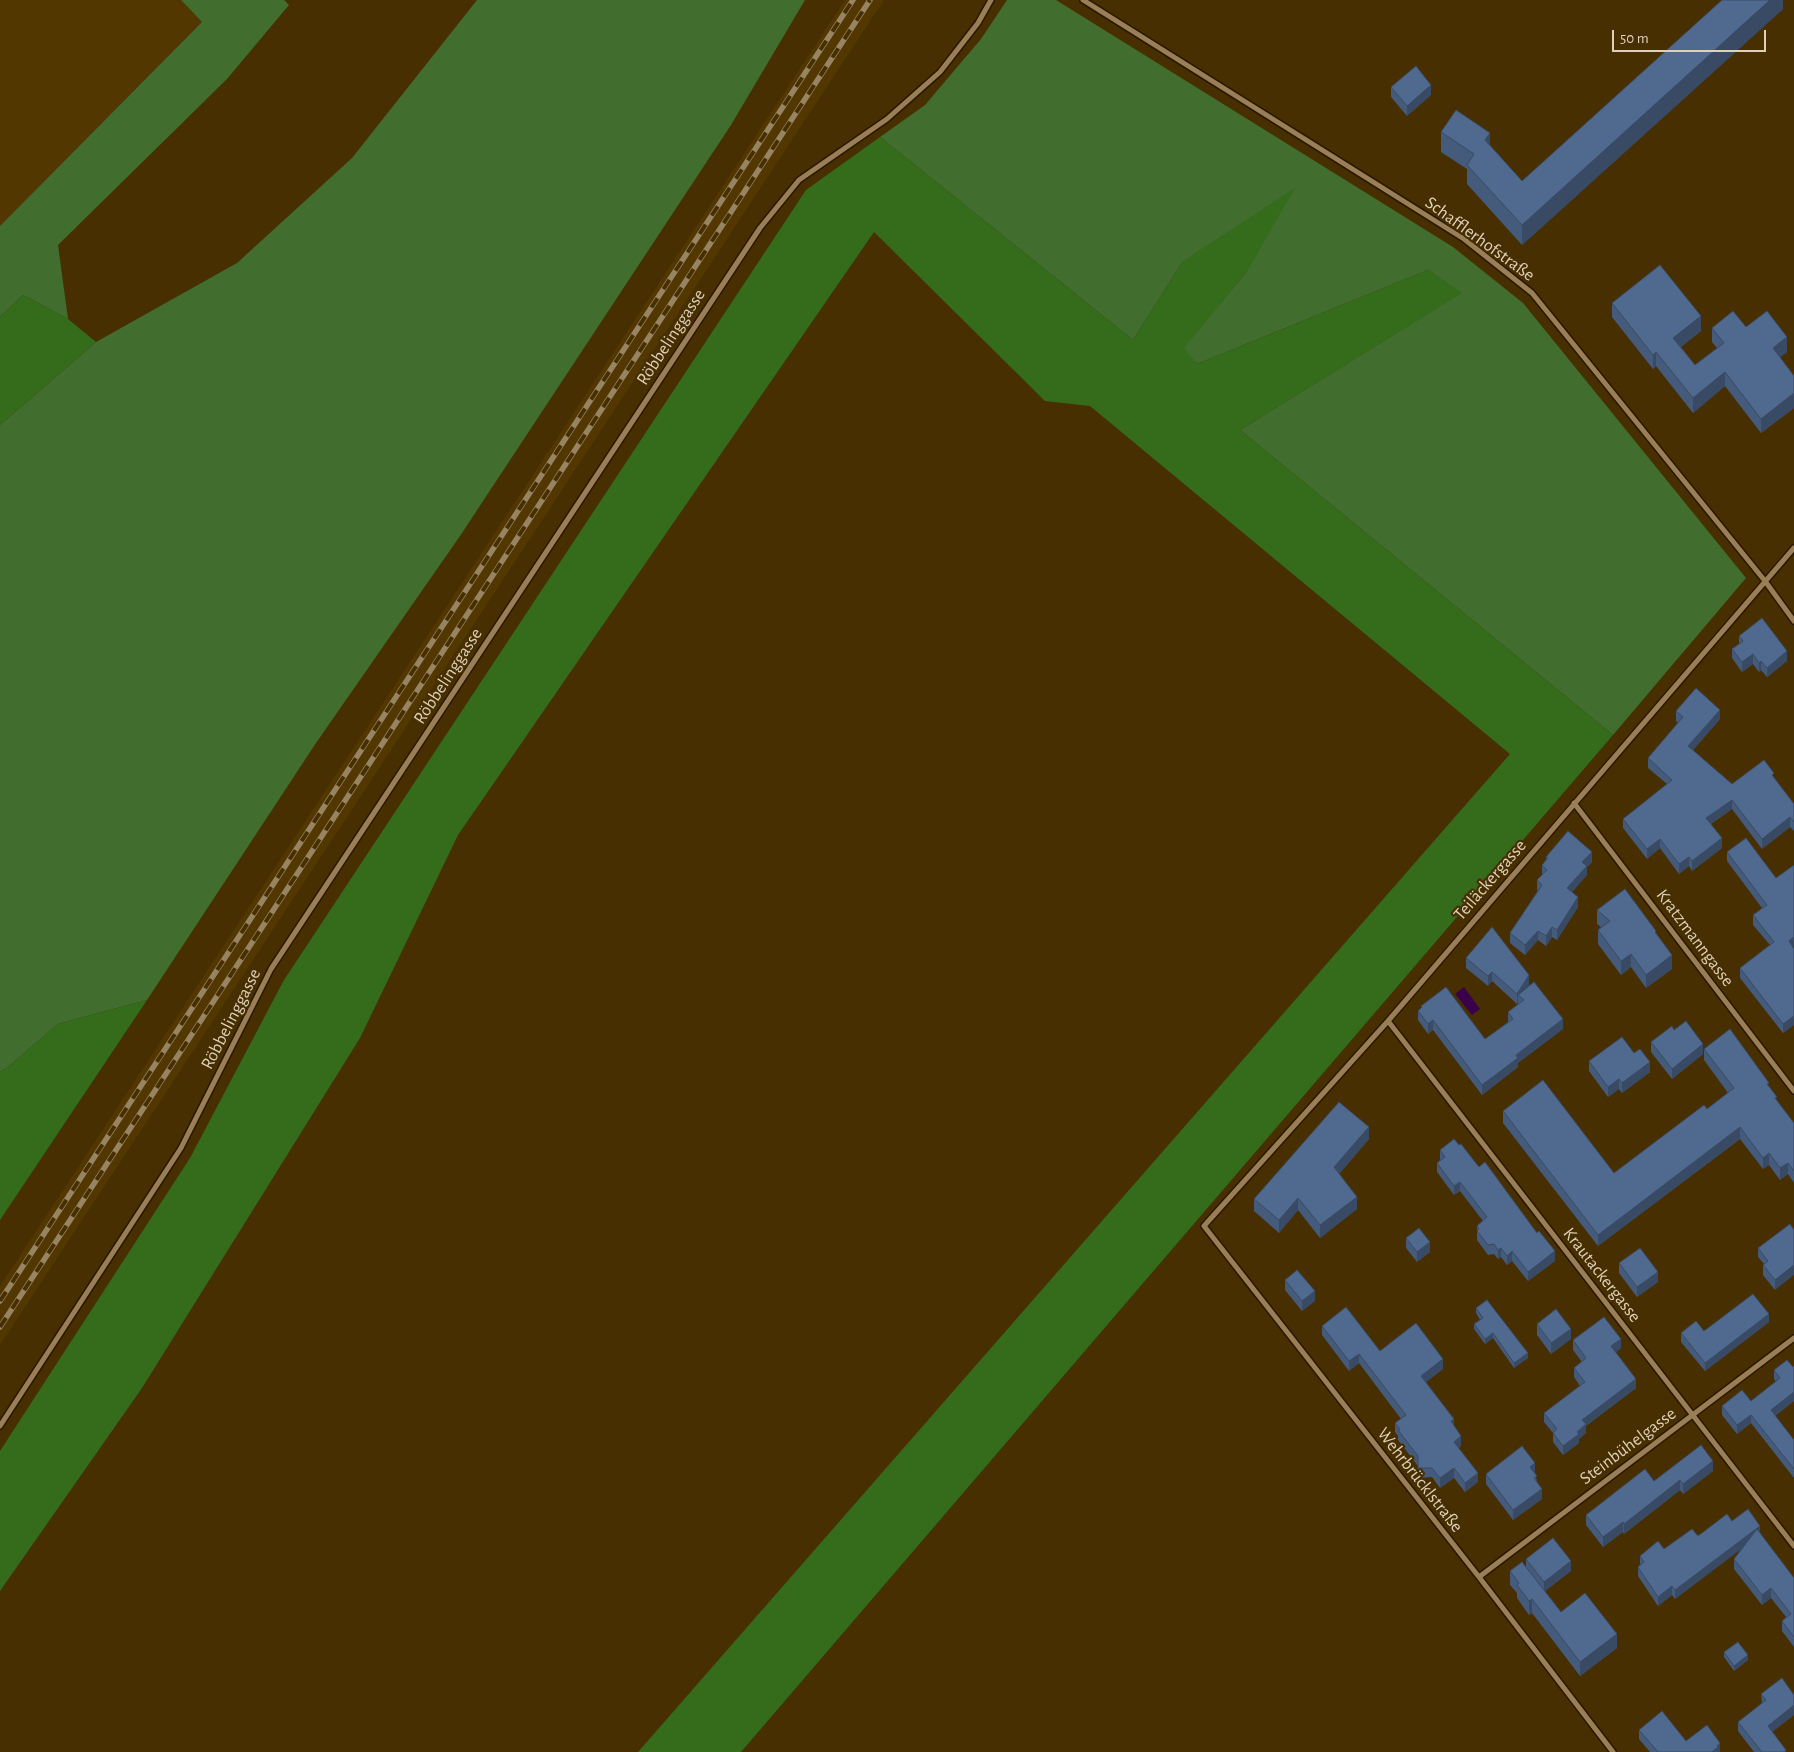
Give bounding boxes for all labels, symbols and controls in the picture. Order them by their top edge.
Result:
scale bar [1614,20,1768,52]
text: 50 m [1620,31,1649,46]
street label: Schafflerhofstraße [1421,192,1539,286]
street label: Röbbelinggasse [632,285,710,389]
street label: Röbbelinggasse [409,624,487,728]
street label: Teiläckergasse [1449,835,1531,925]
street label: Kratzmanngasse [1651,885,1739,991]
street label: Röbbelinggasse [196,965,266,1073]
street label: Krautackergasse [1558,1223,1646,1327]
street label: Steinbühelgasse [1576,1403,1680,1489]
street label: Wehrbrücklstraße [1372,1423,1468,1537]

